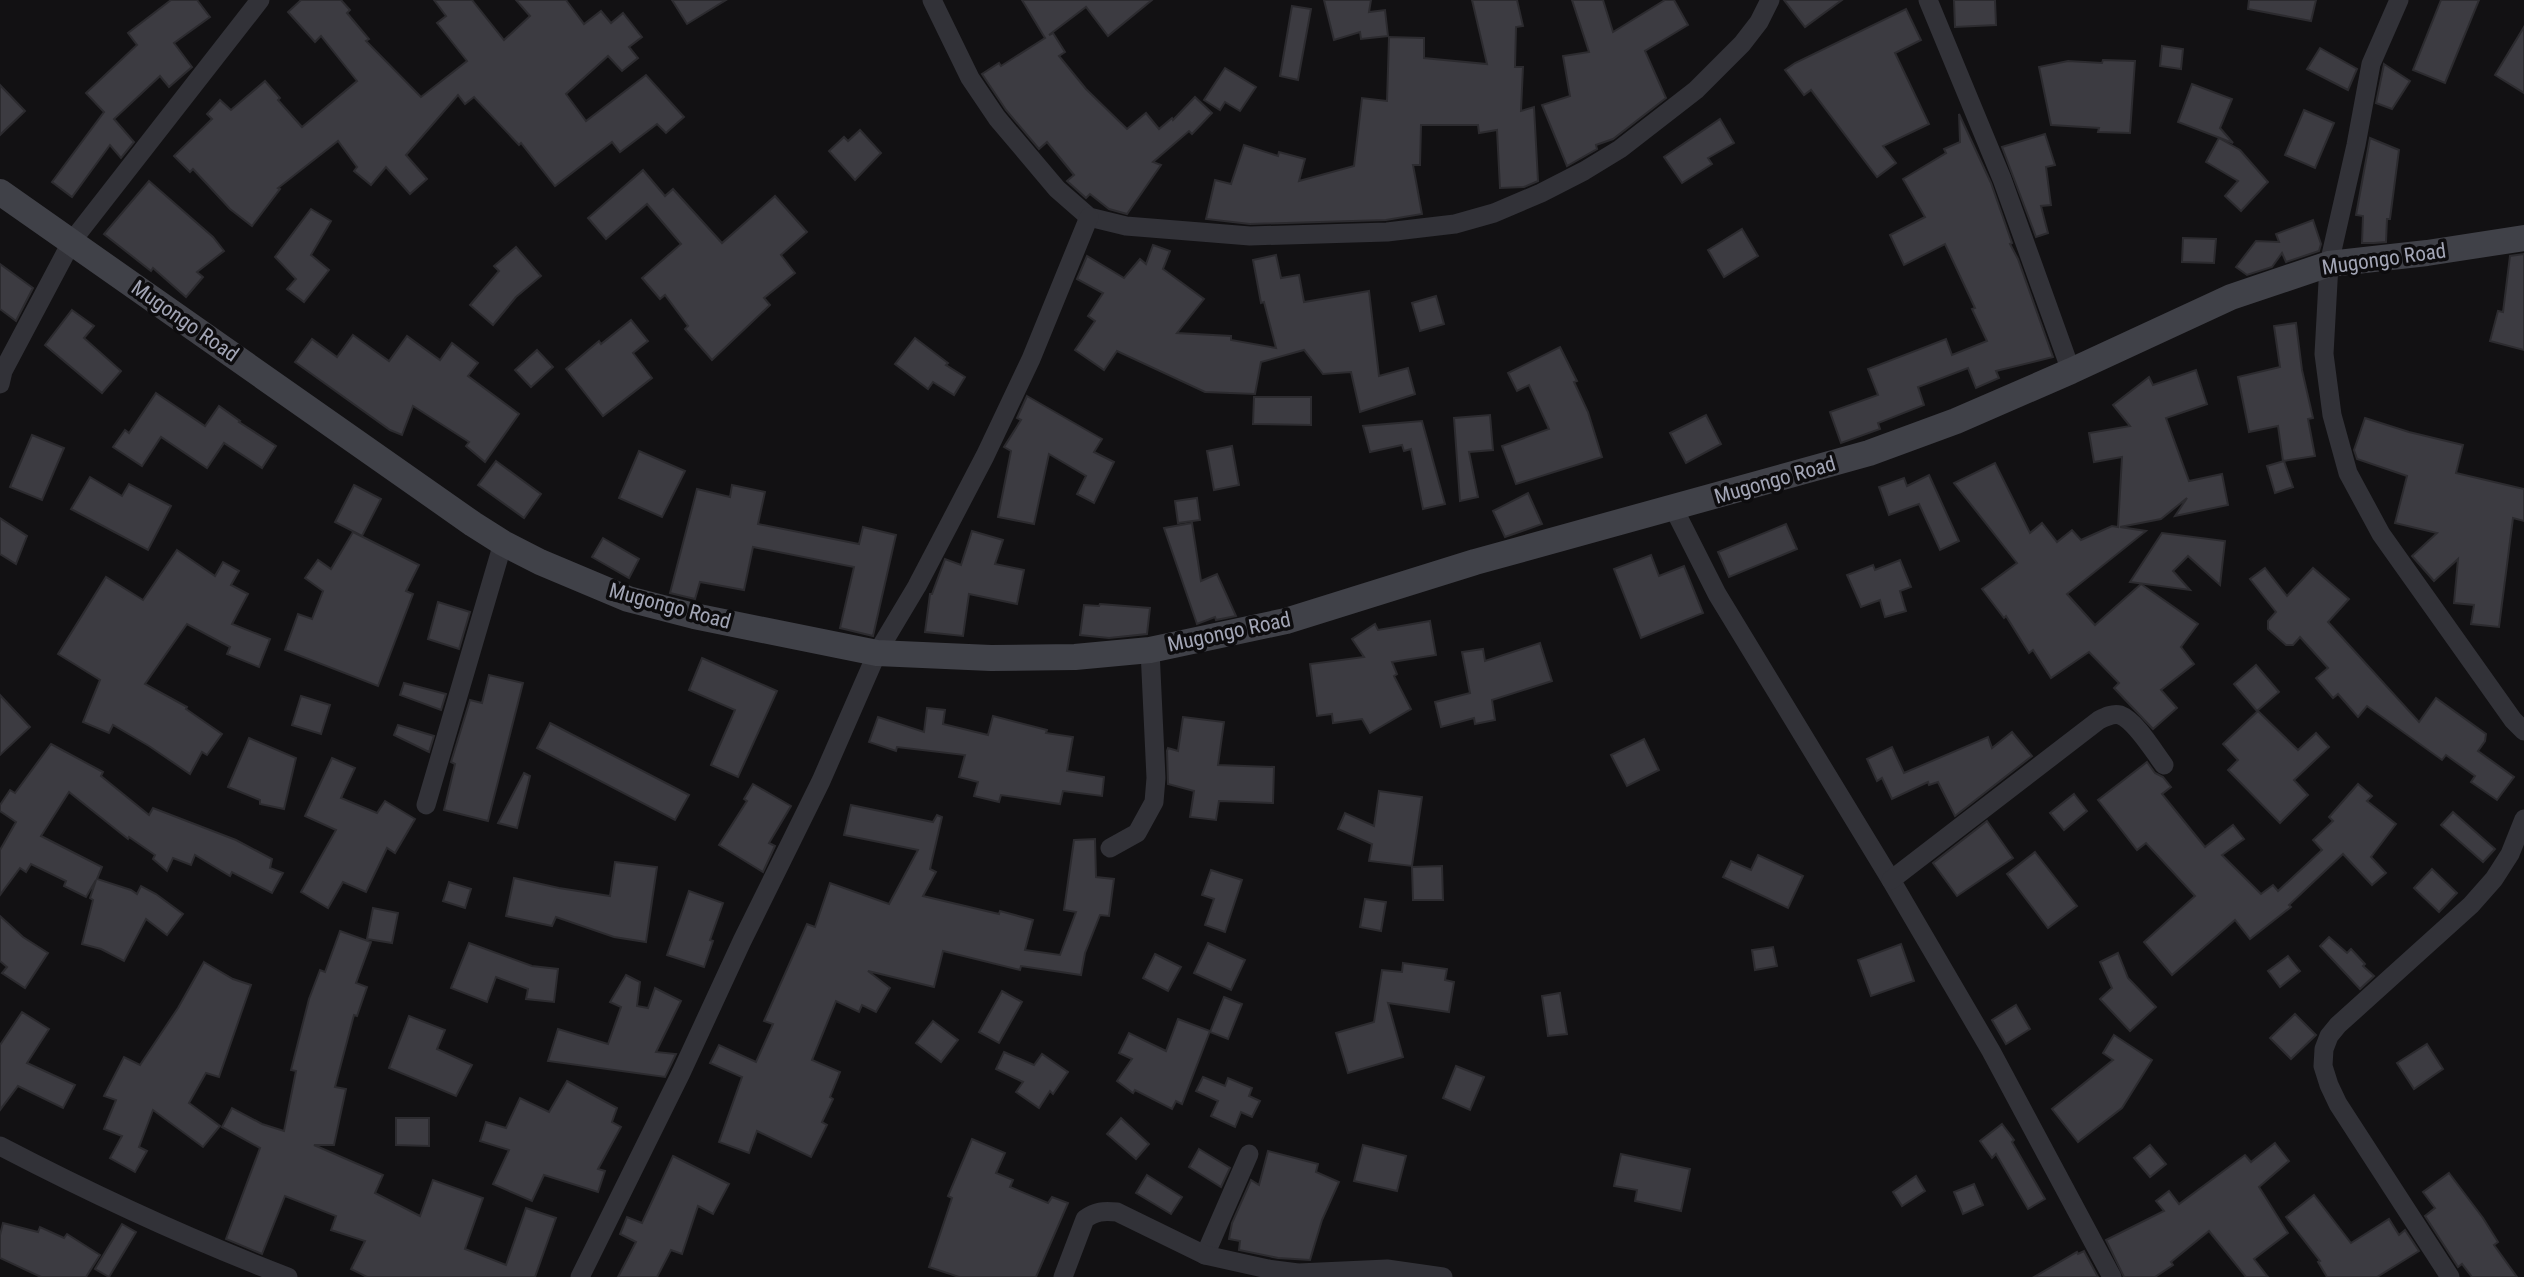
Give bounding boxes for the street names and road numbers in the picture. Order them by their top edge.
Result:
street label: Mugongo Road [2320,238,2448,280]
street label: Mugongo Road [127,275,243,367]
street label: Mugongo Road [1712,451,1838,509]
street label: Mugongo Road [607,578,733,634]
street label: Mugongo Road [1165,607,1293,657]

